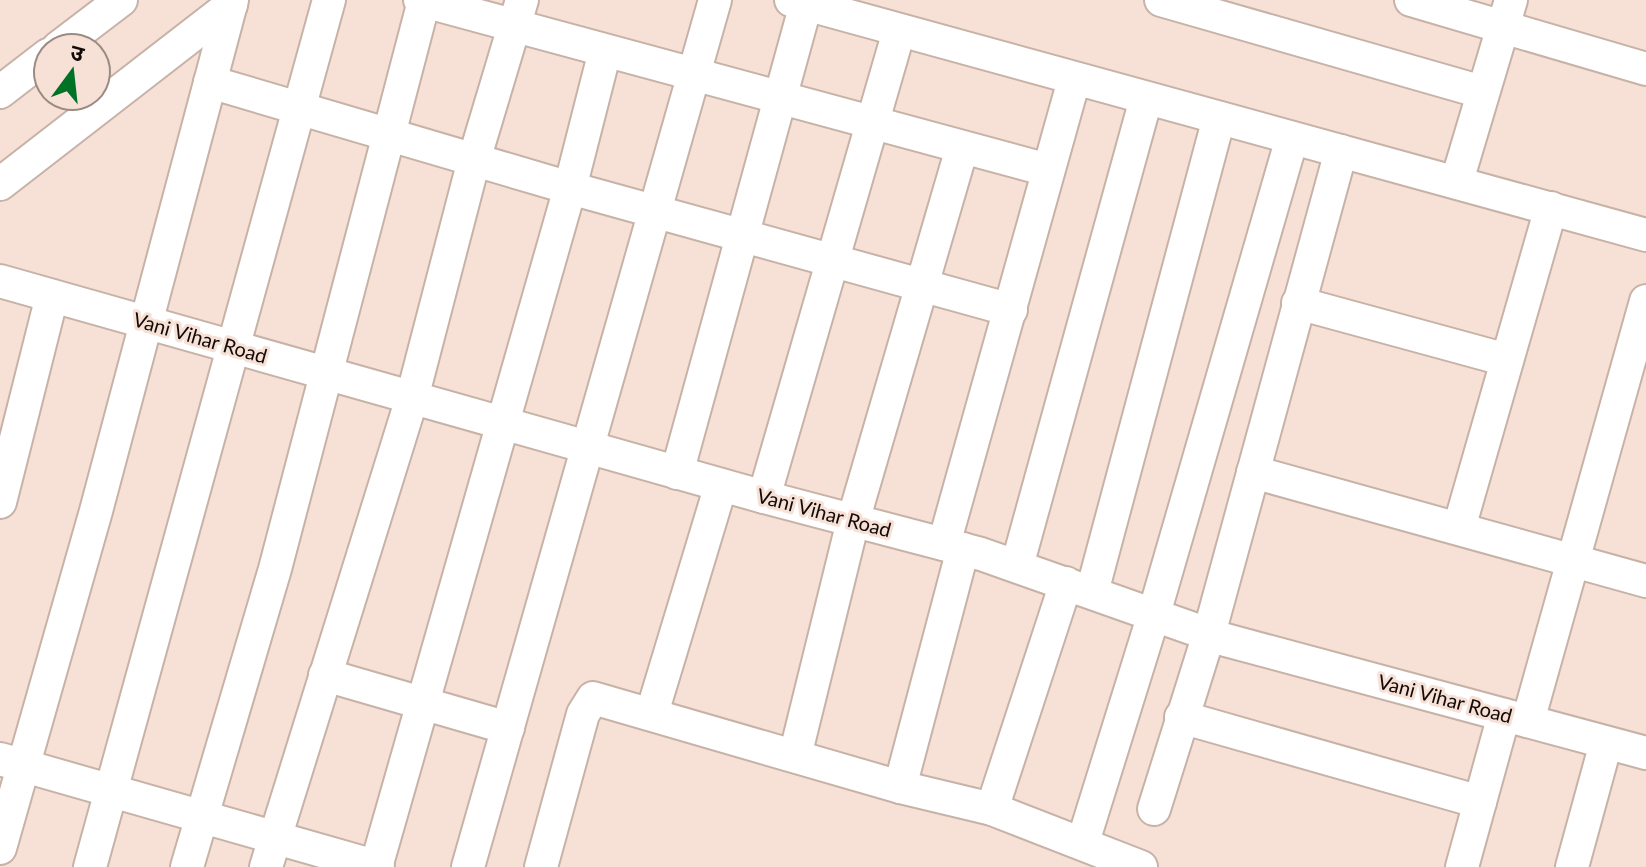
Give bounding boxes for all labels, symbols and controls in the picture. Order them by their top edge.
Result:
north arrow [32,32,112,112]
text: उ [68,37,88,67]
street label: Vani Vihar Road [131,306,270,368]
street label: Vani Vihar Road [754,483,894,542]
street label: Vani Vihar Road [1375,669,1515,728]

